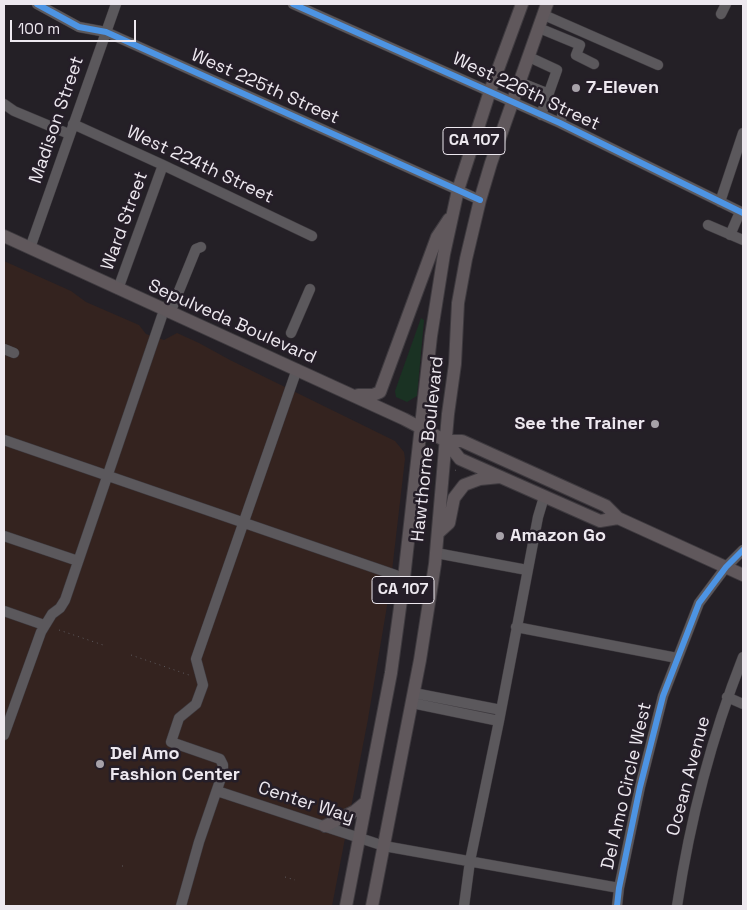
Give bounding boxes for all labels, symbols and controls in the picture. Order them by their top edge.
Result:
scale bar [12,10,139,42]
text: 100 m [18,19,60,38]
street label: West 225th Street [188,45,342,129]
street label: West 226th Street [449,48,603,136]
street label: Madison Street [25,54,89,186]
place label: 7-Eleven [586,77,659,99]
marker: 7-Eleven [570,82,582,94]
street label: West 224th Street [123,121,277,209]
road number: CA 107 [443,128,505,154]
street label: Ward Street [97,169,153,273]
street label: Sepulveda Boulevard [145,275,319,369]
street label: Hawthorne Boulevard [408,355,448,543]
place label: See the Trainer [514,413,645,435]
marker: See the Trainer [649,418,661,430]
place label: Amazon Go [510,525,606,547]
marker: Amazon Go [494,530,506,542]
road number: CA 107 [372,576,434,604]
street label: Del Amo Circle West [597,700,657,872]
street label: Ocean Avenue [663,714,715,838]
place label: Del Amo Fashion Center [110,743,240,786]
marker: Del Amo Fashion Center [94,758,106,770]
street label: Center Way [255,777,357,829]

